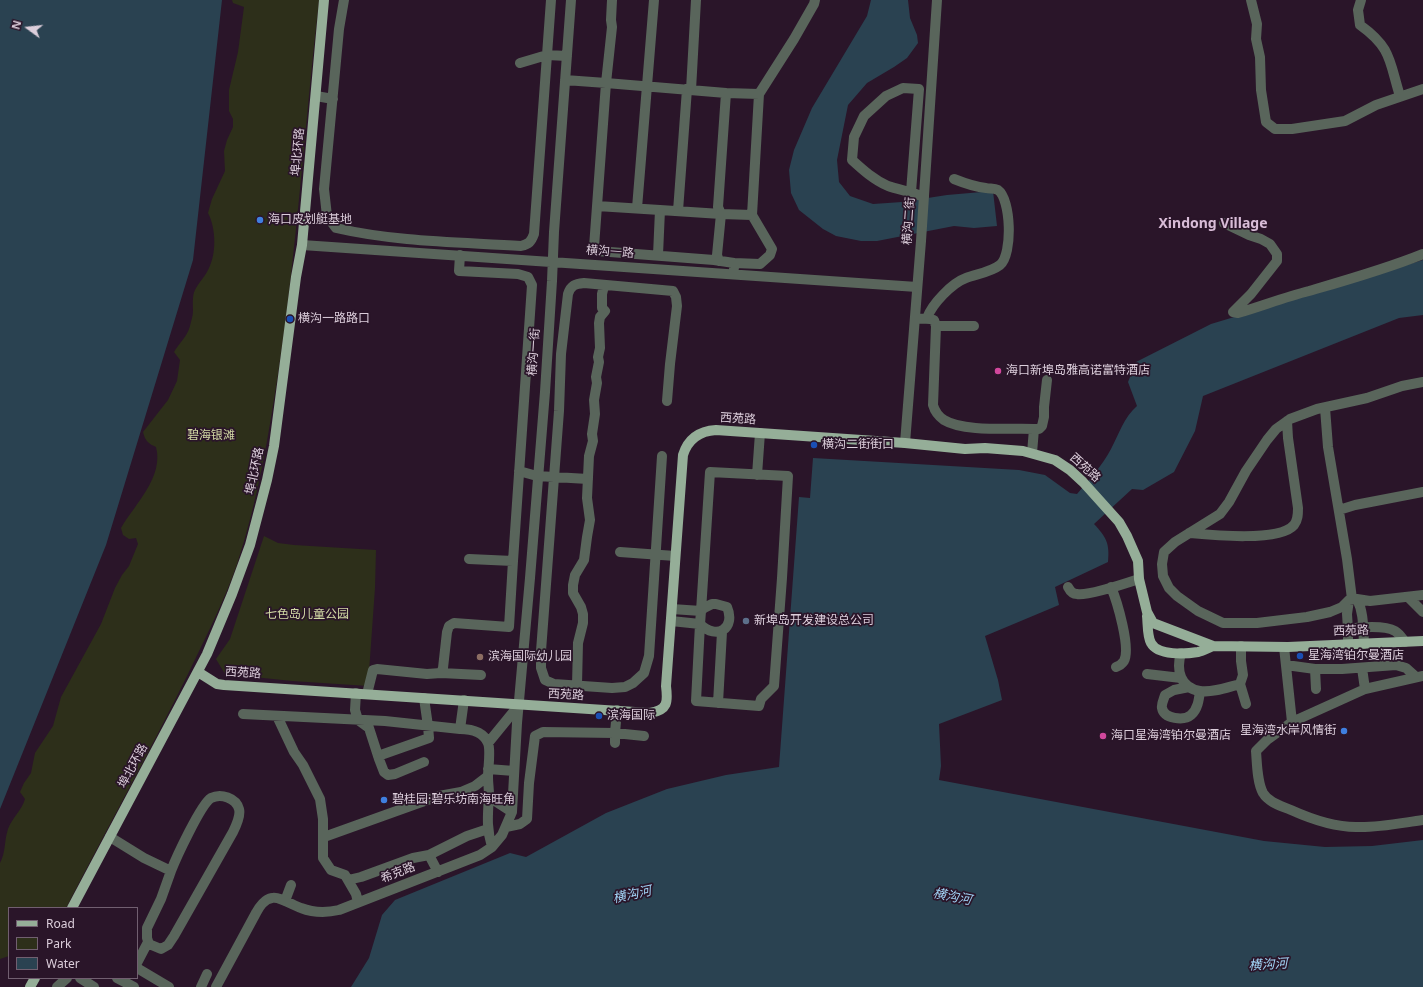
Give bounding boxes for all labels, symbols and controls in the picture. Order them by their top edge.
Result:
north arrow [8,8,48,48]
text: N [8,19,24,31]
street label: 埠北环路 [289,127,307,177]
street label: 横沟二街 [900,197,918,245]
place label: 海口皮划艇基地 [268,213,352,227]
marker: 海口皮划艇基地 [255,215,265,225]
district label: Xindong Village [1158,216,1268,232]
street label: 横沟一路 [586,243,634,261]
place label: 横沟一路路口 [298,312,370,326]
marker: 横沟一路路口 [285,314,295,324]
street label: 横沟一街 [525,328,543,376]
place label: 海口新埠岛雅高诺富特酒店 [1006,364,1150,378]
marker: 海口新埠岛雅高诺富特酒店 [993,366,1003,376]
street label: 西苑路 [720,411,756,427]
park label: 碧海银滩 [187,429,235,443]
place label: 横沟二街街口 [822,438,894,452]
marker: 横沟二街街口 [809,440,819,450]
street label: 埠北环路 [243,446,267,496]
street label: 西苑路 [1067,451,1103,485]
park label: 七色岛儿童公园 [265,608,349,622]
place label: 新埠岛开发建设总公司 [754,614,874,628]
marker: 新埠岛开发建设总公司 [741,616,751,626]
street label: 西苑路 [1333,623,1369,639]
place label: 星海湾铂尔曼酒店 [1308,649,1404,663]
place label: 滨海国际幼儿园 [488,650,572,664]
marker: 星海湾铂尔曼酒店 [1295,651,1305,661]
marker: 滨海国际幼儿园 [475,652,485,662]
street label: 西苑路 [225,665,261,681]
street label: 西苑路 [548,687,584,703]
place label: 滨海国际 [607,709,655,723]
marker: 滨海国际 [594,711,604,721]
place label: 星海湾水岸风情街 [1240,724,1336,738]
marker: 星海湾水岸风情街 [1339,726,1349,736]
place label: 海口星海湾铂尔曼酒店 [1111,729,1231,743]
marker: 海口星海湾铂尔曼酒店 [1098,731,1108,741]
street label: 埠北环路 [115,741,151,791]
place label: 碧桂园·碧乐坊南海旺角 [392,793,515,807]
marker: 碧桂园·碧乐坊南海旺角 [379,795,389,805]
street label: 希克路 [379,860,417,886]
water label: 横沟河 [611,883,653,907]
water label: 横沟河 [931,886,973,908]
legend [8,907,138,979]
text: Road [46,915,75,932]
text: Park [46,935,71,952]
text: Water [46,955,80,972]
water label: 横沟河 [1248,956,1288,974]

